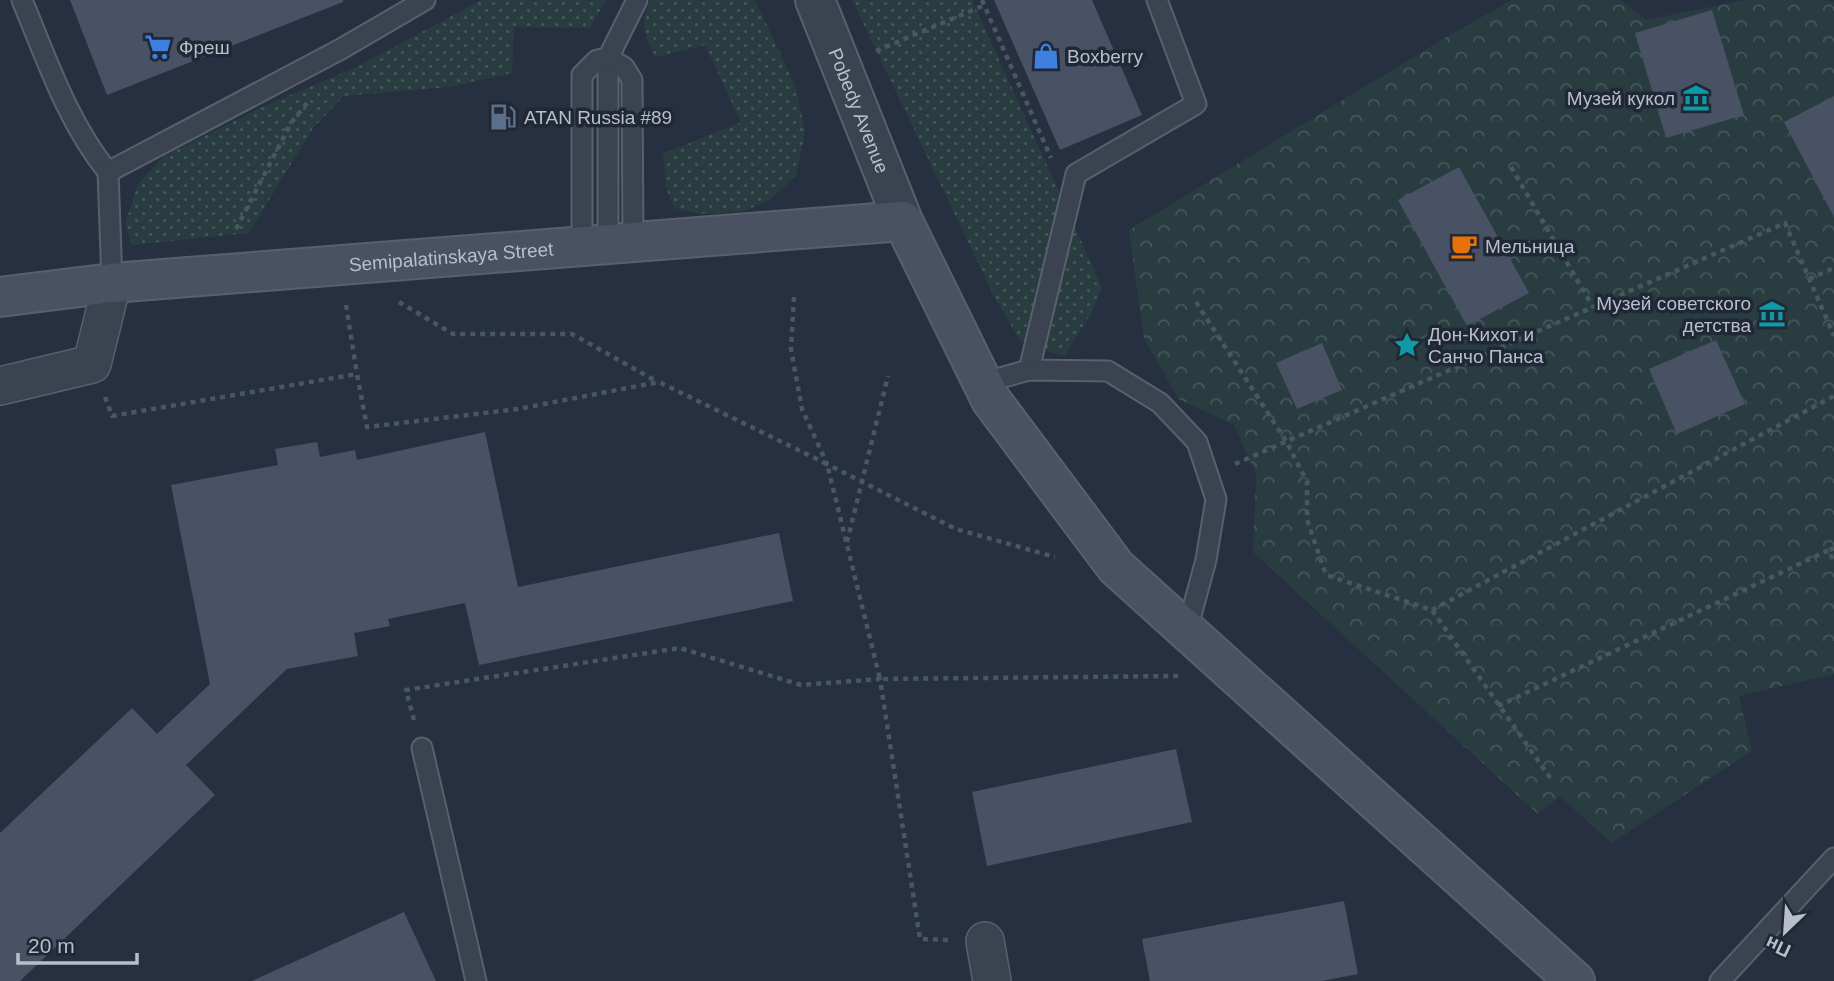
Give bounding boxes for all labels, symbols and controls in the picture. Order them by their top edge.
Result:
supermarket icon: Фреш [143,32,173,62]
place label: Фреш [179,37,230,58]
shop icon: Boxberry [1031,41,1061,71]
street label: Pobedy Avenue [825,45,893,176]
place label: Boxberry [1067,46,1144,67]
museum icon: Музей кукол [1681,83,1711,113]
place label: Музей кукол [1567,88,1675,109]
fuel station icon: ATAN Russia #89 [488,102,518,132]
place label: ATAN Russia #89 [524,107,672,128]
cafe icon: Мельница [1449,231,1479,261]
place label: Мельница [1485,236,1575,257]
street label: Semipalatinskaya Street [348,238,555,275]
place label: Музей советского детства [1596,293,1751,336]
museum icon: Музей советского детства [1757,299,1787,329]
place label: Дон-Кихот и Санчо Панса [1428,324,1544,367]
place icon: Дон-Кихот и Санчо Панса [1392,330,1422,360]
north arrow [1750,897,1820,967]
scale bar [18,922,136,966]
text: Пн [1762,932,1794,962]
text: 20 m [28,934,75,957]

